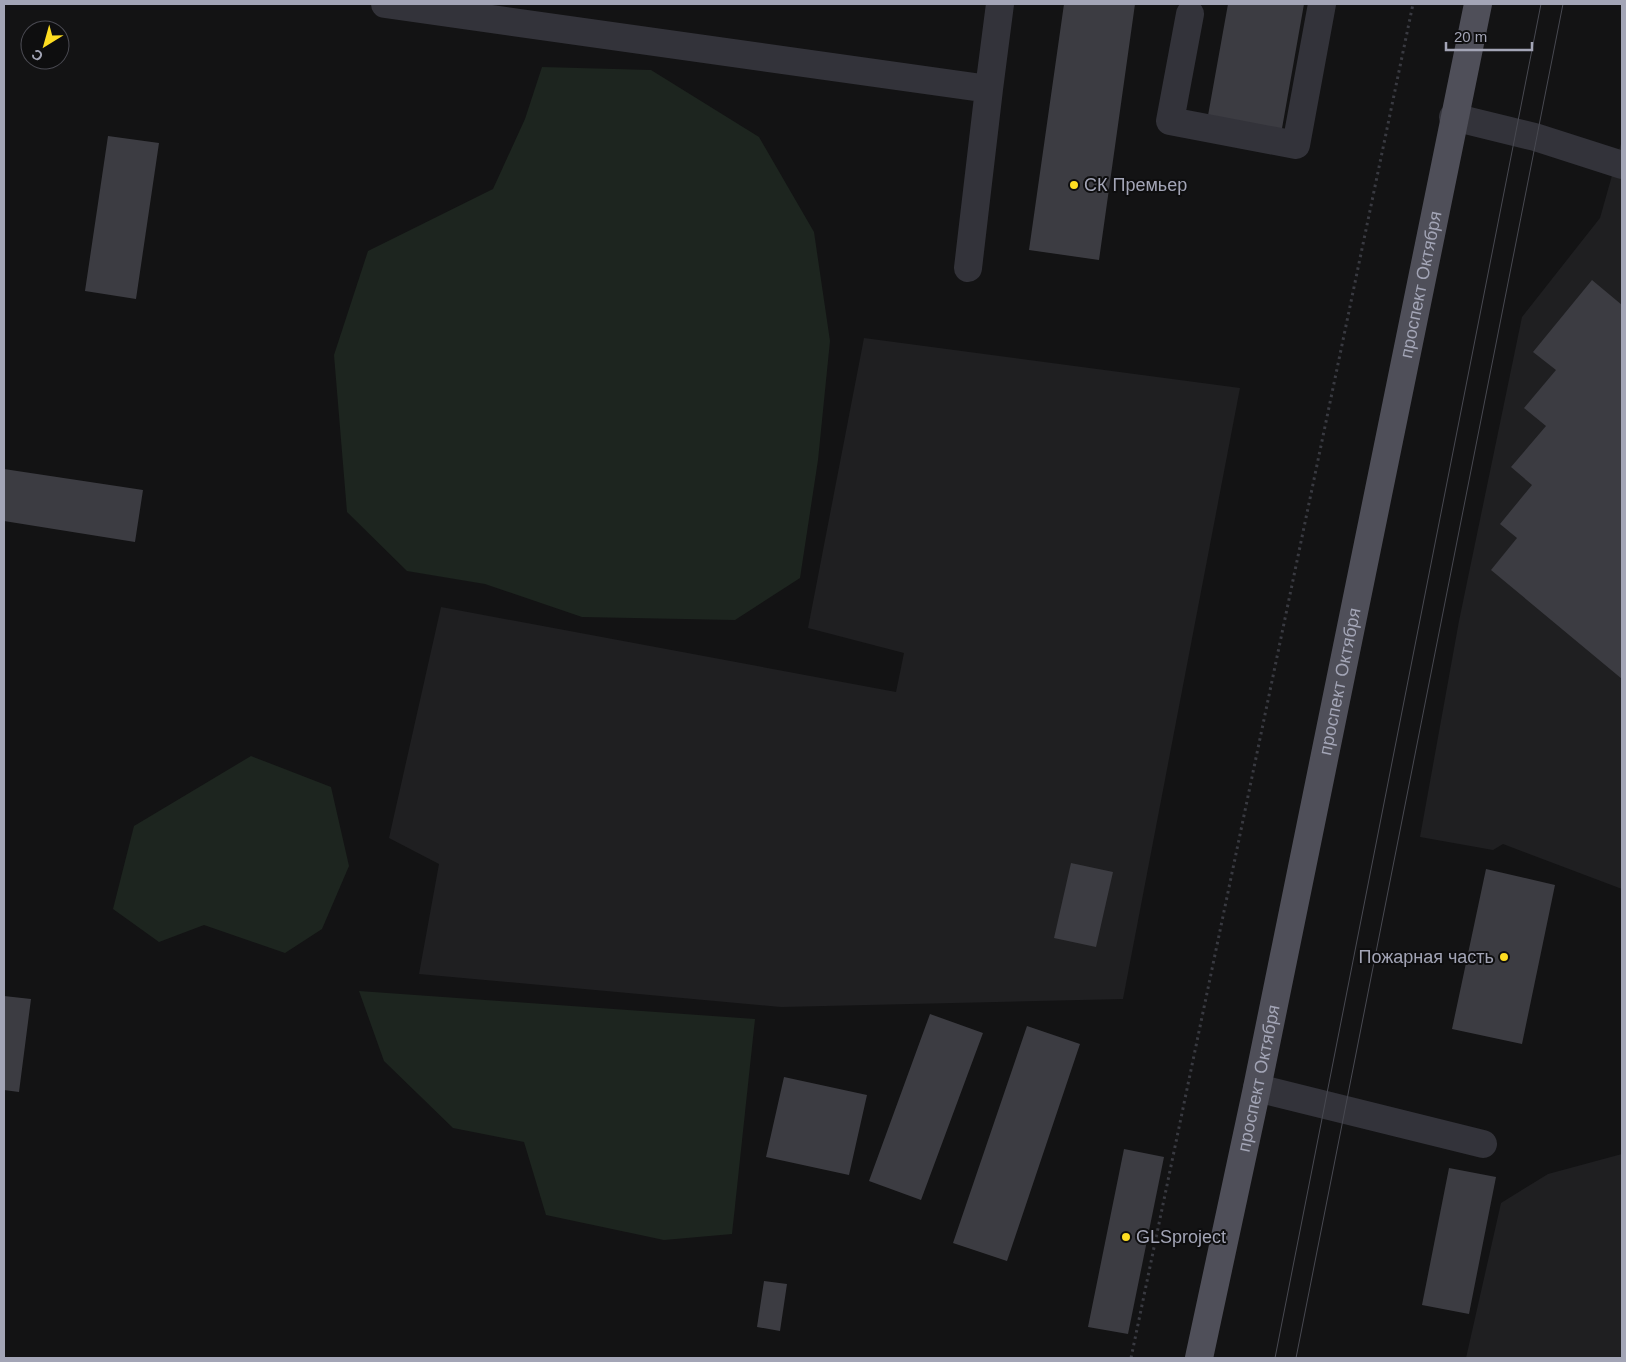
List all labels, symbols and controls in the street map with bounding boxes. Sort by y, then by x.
north arrow [20,20,70,70]
scale bar [1446,20,1532,52]
text: 20 m [1454,28,1487,45]
text: С [28,46,46,65]
place label: СК Премьер [1084,175,1187,195]
marker: СК Премьер [1068,179,1080,191]
street label: проспект Октября [1396,209,1446,360]
street label: проспект Октября [1315,606,1365,757]
place label: Пожарная часть [1358,947,1494,967]
marker: Пожарная часть [1498,951,1510,963]
street label: проспект Октября [1234,1003,1284,1154]
place label: GLSproject [1136,1227,1226,1247]
marker: GLSproject [1120,1231,1132,1243]

